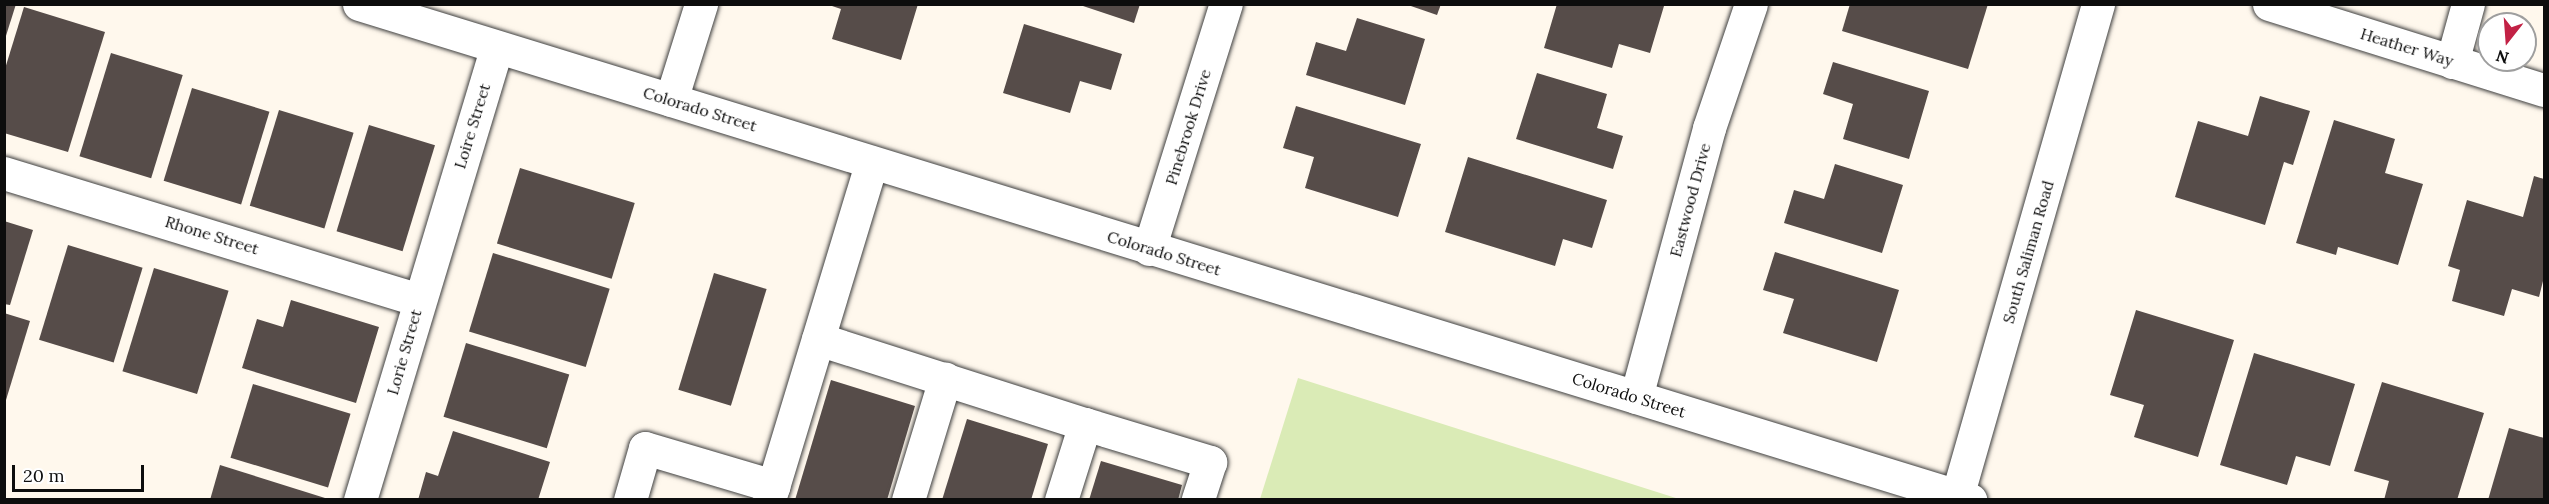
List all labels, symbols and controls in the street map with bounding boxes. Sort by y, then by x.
north arrow [2477,12,2537,72]
street label: Heather Way [2358,24,2456,70]
text: N [2493,46,2511,69]
street label: Pinebrook Drive [1161,67,1215,187]
street label: Loire Street [450,81,494,171]
street label: Colorado Street [641,83,759,135]
street label: Eastwood Drive [1666,141,1714,259]
street label: South Saliman Road [1998,178,2058,326]
street label: Rhone Street [163,212,261,258]
street label: Colorado Street [1105,227,1223,279]
street label: Lorie Street [383,307,425,397]
street label: Colorado Street [1570,369,1688,421]
scale bar [15,453,147,491]
text: 20 m [23,464,65,487]

